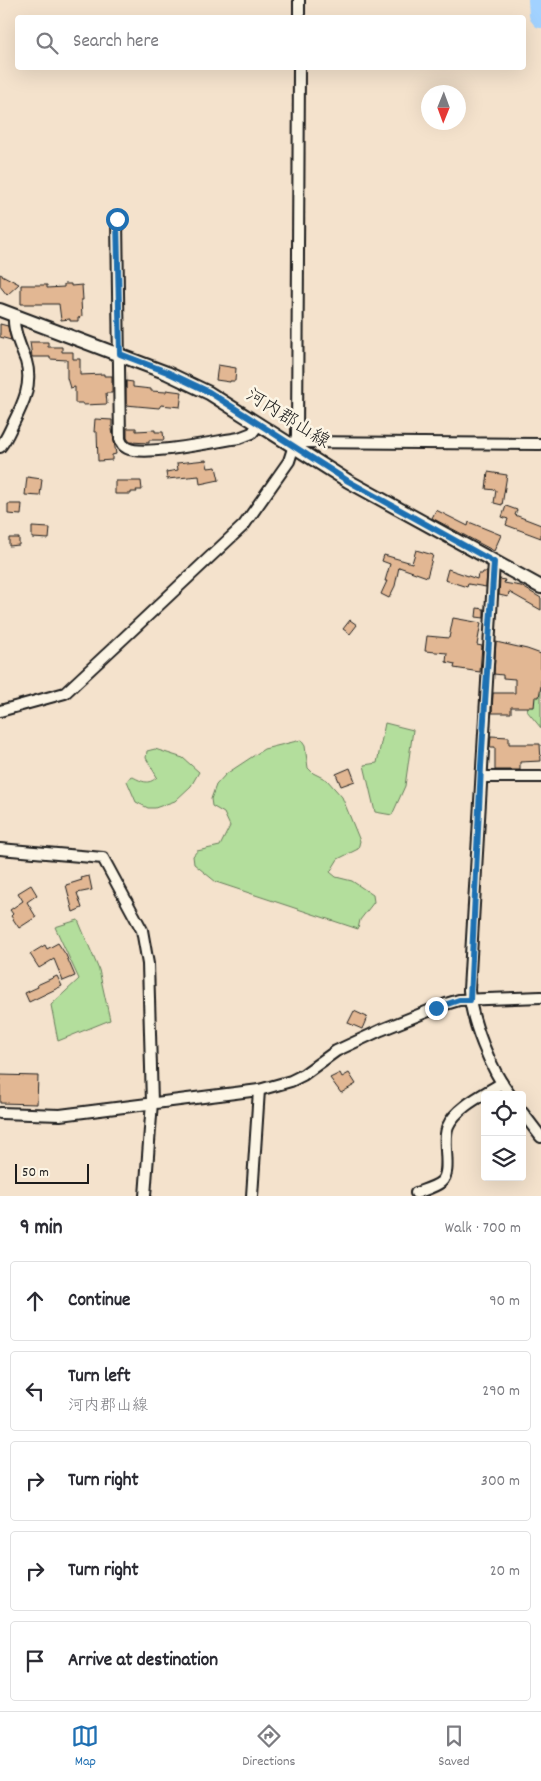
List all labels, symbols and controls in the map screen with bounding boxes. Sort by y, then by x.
search box [15,15,526,70]
icon: search [33,29,61,57]
text: Search here [73,29,159,56]
north arrow [421,85,466,130]
route start [106,208,129,231]
street label: 河内郡山線 [240,383,334,457]
route end [425,997,448,1020]
map controls [481,1091,526,1181]
button: locate [481,1091,526,1136]
button: layers [481,1136,526,1181]
scale bar [15,1161,89,1184]
text: 50 m [22,1163,49,1183]
text: 9 min [20,1214,62,1244]
text: Walk · 700 m [445,1217,521,1240]
icon: ahead [21,1287,49,1315]
text: Continue [68,1288,130,1315]
text: 90 m [489,1290,520,1313]
text: Turn left [68,1364,131,1391]
icon: left [21,1377,49,1405]
text: 290 m [482,1380,520,1403]
text: 河内郡山線 [68,1395,148,1418]
icon: right [21,1467,49,1495]
text: Turn right [68,1468,139,1495]
text: 300 m [481,1470,520,1493]
icon: right [21,1557,49,1585]
text: Turn right [68,1558,139,1585]
text: 20 m [490,1560,520,1583]
icon: arrive [21,1647,49,1675]
text: Arrive at destination [68,1648,218,1675]
tab: Map [71,1722,99,1772]
tab: Directions [242,1722,295,1772]
tab: Saved [438,1722,470,1772]

